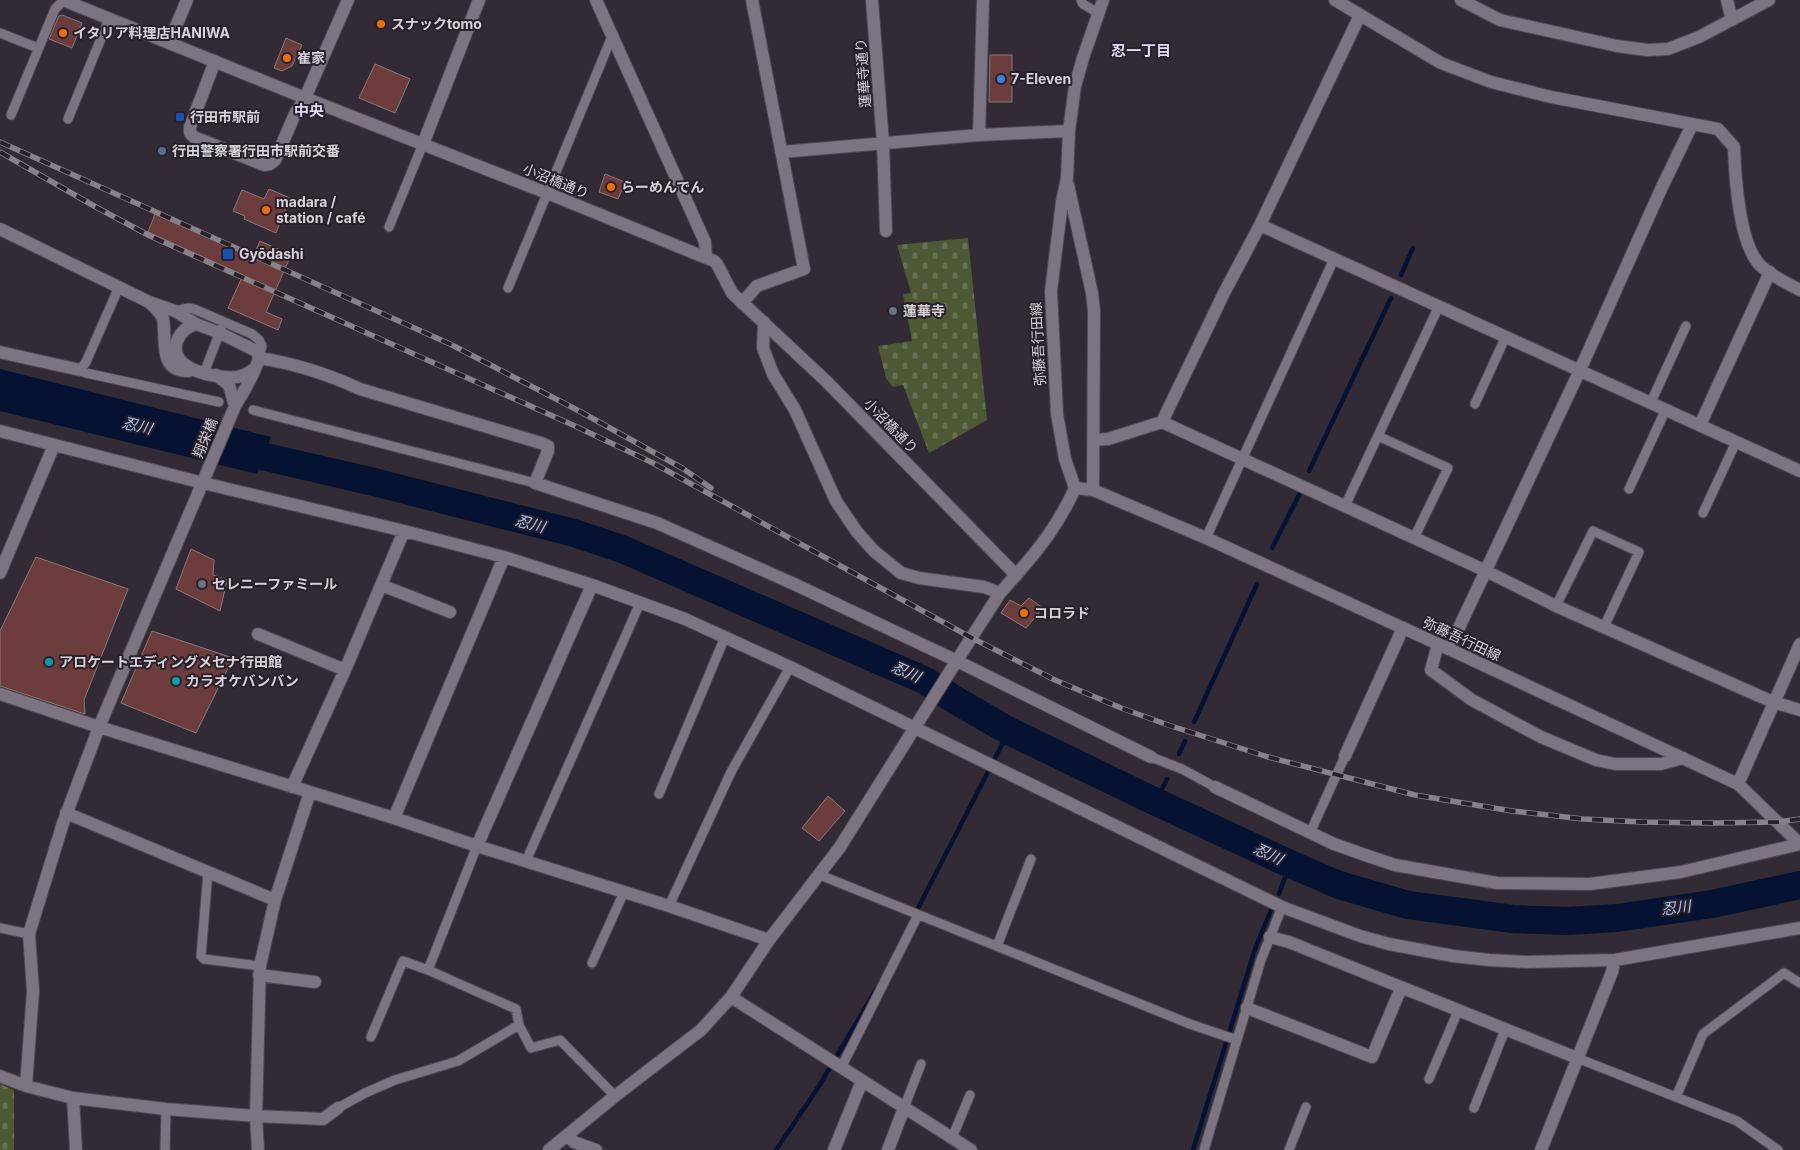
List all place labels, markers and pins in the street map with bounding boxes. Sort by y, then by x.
place label: スナックtomo [391,15,482,32]
marker: スナックtomo [375,18,387,30]
place label: イタリア料理店HANIWA [73,24,230,41]
marker: イタリア料理店HANIWA [57,27,69,39]
place label: 崔家 [297,49,325,66]
marker: 崔家 [281,52,293,64]
place label: 7-Eleven [1011,70,1071,87]
marker: 7-Eleven [995,73,1007,85]
place label: 行田市駅前 [190,108,260,125]
marker: 行田市駅前 [174,111,186,123]
place label: 行田警察署行田市駅前交番 [172,142,340,159]
marker: 行田警察署行田市駅前交番 [156,145,168,157]
place label: らーめんでん [621,178,704,195]
marker: らーめんでん [605,181,617,193]
place label: madara / station / café [276,193,366,226]
marker: madara / station / café [260,204,272,216]
place label: Gyōdashi [239,245,304,262]
marker: Gyōdashi [221,247,235,261]
place label: 蓮華寺 [903,302,945,319]
marker: 蓮華寺 [887,305,899,317]
place label: セレニーファミール [212,575,337,592]
marker: セレニーファミール [196,578,208,590]
place label: コロラド [1034,604,1090,621]
marker: コロラド [1018,607,1030,619]
place label: アロケートエディングメセナ行田館 [59,653,282,670]
marker: アロケートエディングメセナ行田館 [43,656,55,668]
place label: カラオケバンバン [186,672,299,689]
marker: カラオケバンバン [170,675,182,687]

